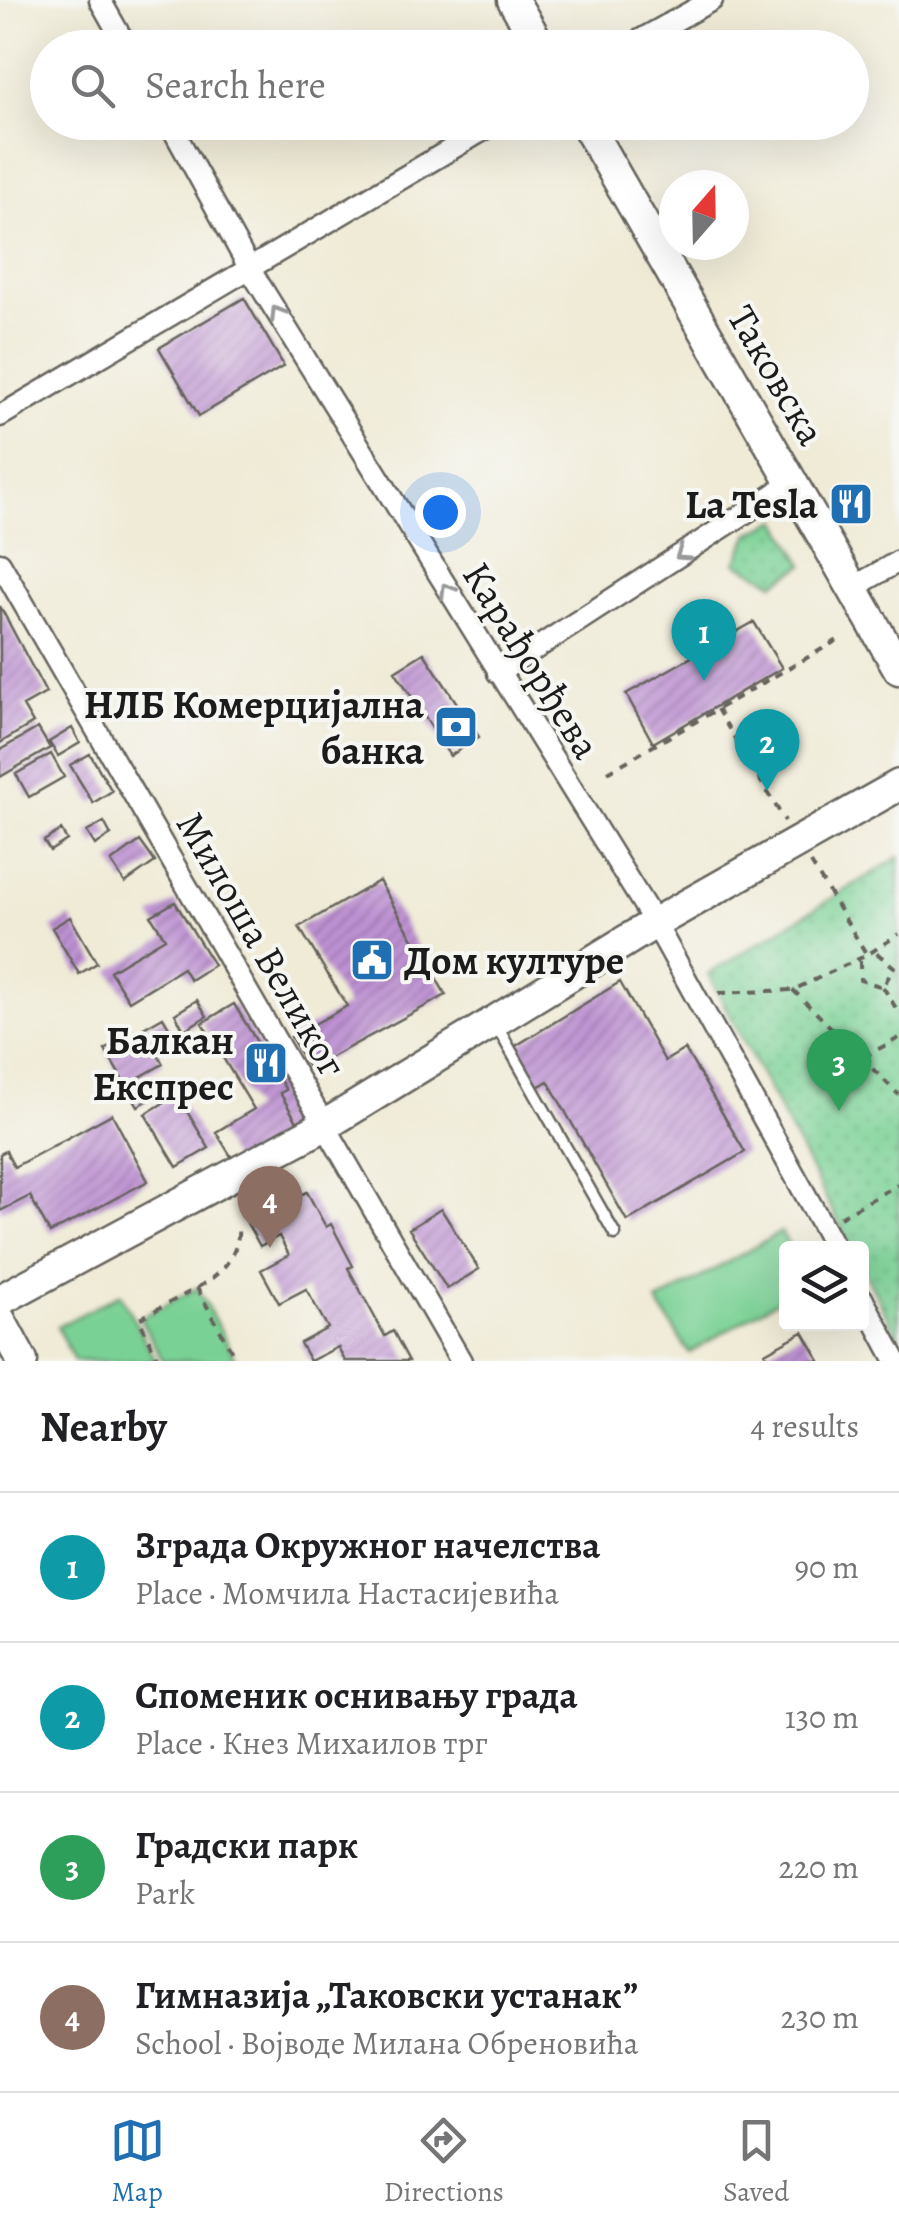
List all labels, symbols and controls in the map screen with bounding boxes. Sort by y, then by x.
search box [30,30,869,140]
icon: search [65,58,120,113]
text: Search here [145,59,326,111]
north arrow [659,170,749,260]
street label: Таковска [714,295,839,456]
one-way arrow [270,306,289,324]
place label: La Tesla [685,477,819,532]
restaurant icon: La Tesla [828,481,874,527]
your location [415,487,466,538]
one-way arrow [674,542,692,561]
street label: Карађорђева [449,551,614,770]
one-way arrow [441,583,460,601]
pin: 1 [672,598,736,681]
place label: НЛБ Комерцијална банка [84,677,424,778]
bank icon: НЛБ Комерцијална банка [433,704,479,750]
pin: 2 [734,708,800,791]
street label: Милоша Великог [163,801,360,1087]
place label: Дом културе [404,933,624,988]
public building icon: Дом културе [349,937,395,983]
place label: Балкан Експрес [93,1013,234,1114]
pin: 3 [806,1028,872,1111]
restaurant icon: Балкан Експрес [243,1040,289,1086]
pin: 4 [238,1166,302,1248]
map controls [779,1241,869,1331]
button: layers [779,1241,869,1331]
text: Nearby [40,1398,167,1455]
text: 4 results [750,1404,859,1448]
text: Зграда Окружног начелства [135,1519,600,1571]
text: 1 [67,1545,78,1589]
text: 90 m [794,1545,859,1589]
text: Place · Момчила Настасијевића [135,1571,559,1615]
text: Споменик оснивању града [135,1669,577,1721]
text: 2 [65,1695,80,1739]
text: 130 m [785,1695,859,1739]
text: Place · Кнез Михаилов трг [135,1721,488,1765]
text: Градски парк [135,1819,358,1871]
text: 3 [66,1845,79,1889]
text: 220 m [779,1845,859,1889]
text: Park [135,1871,195,1915]
text: Гимназија „Таковски устанак” [135,1969,638,2021]
text: 4 [65,1995,80,2039]
text: 230 m [780,1995,859,2039]
text: School · Војводе Милана Обреновића [135,2021,639,2065]
tab: Map [110,2113,165,2211]
tab: Directions [384,2113,504,2211]
tab: Saved [723,2113,789,2211]

